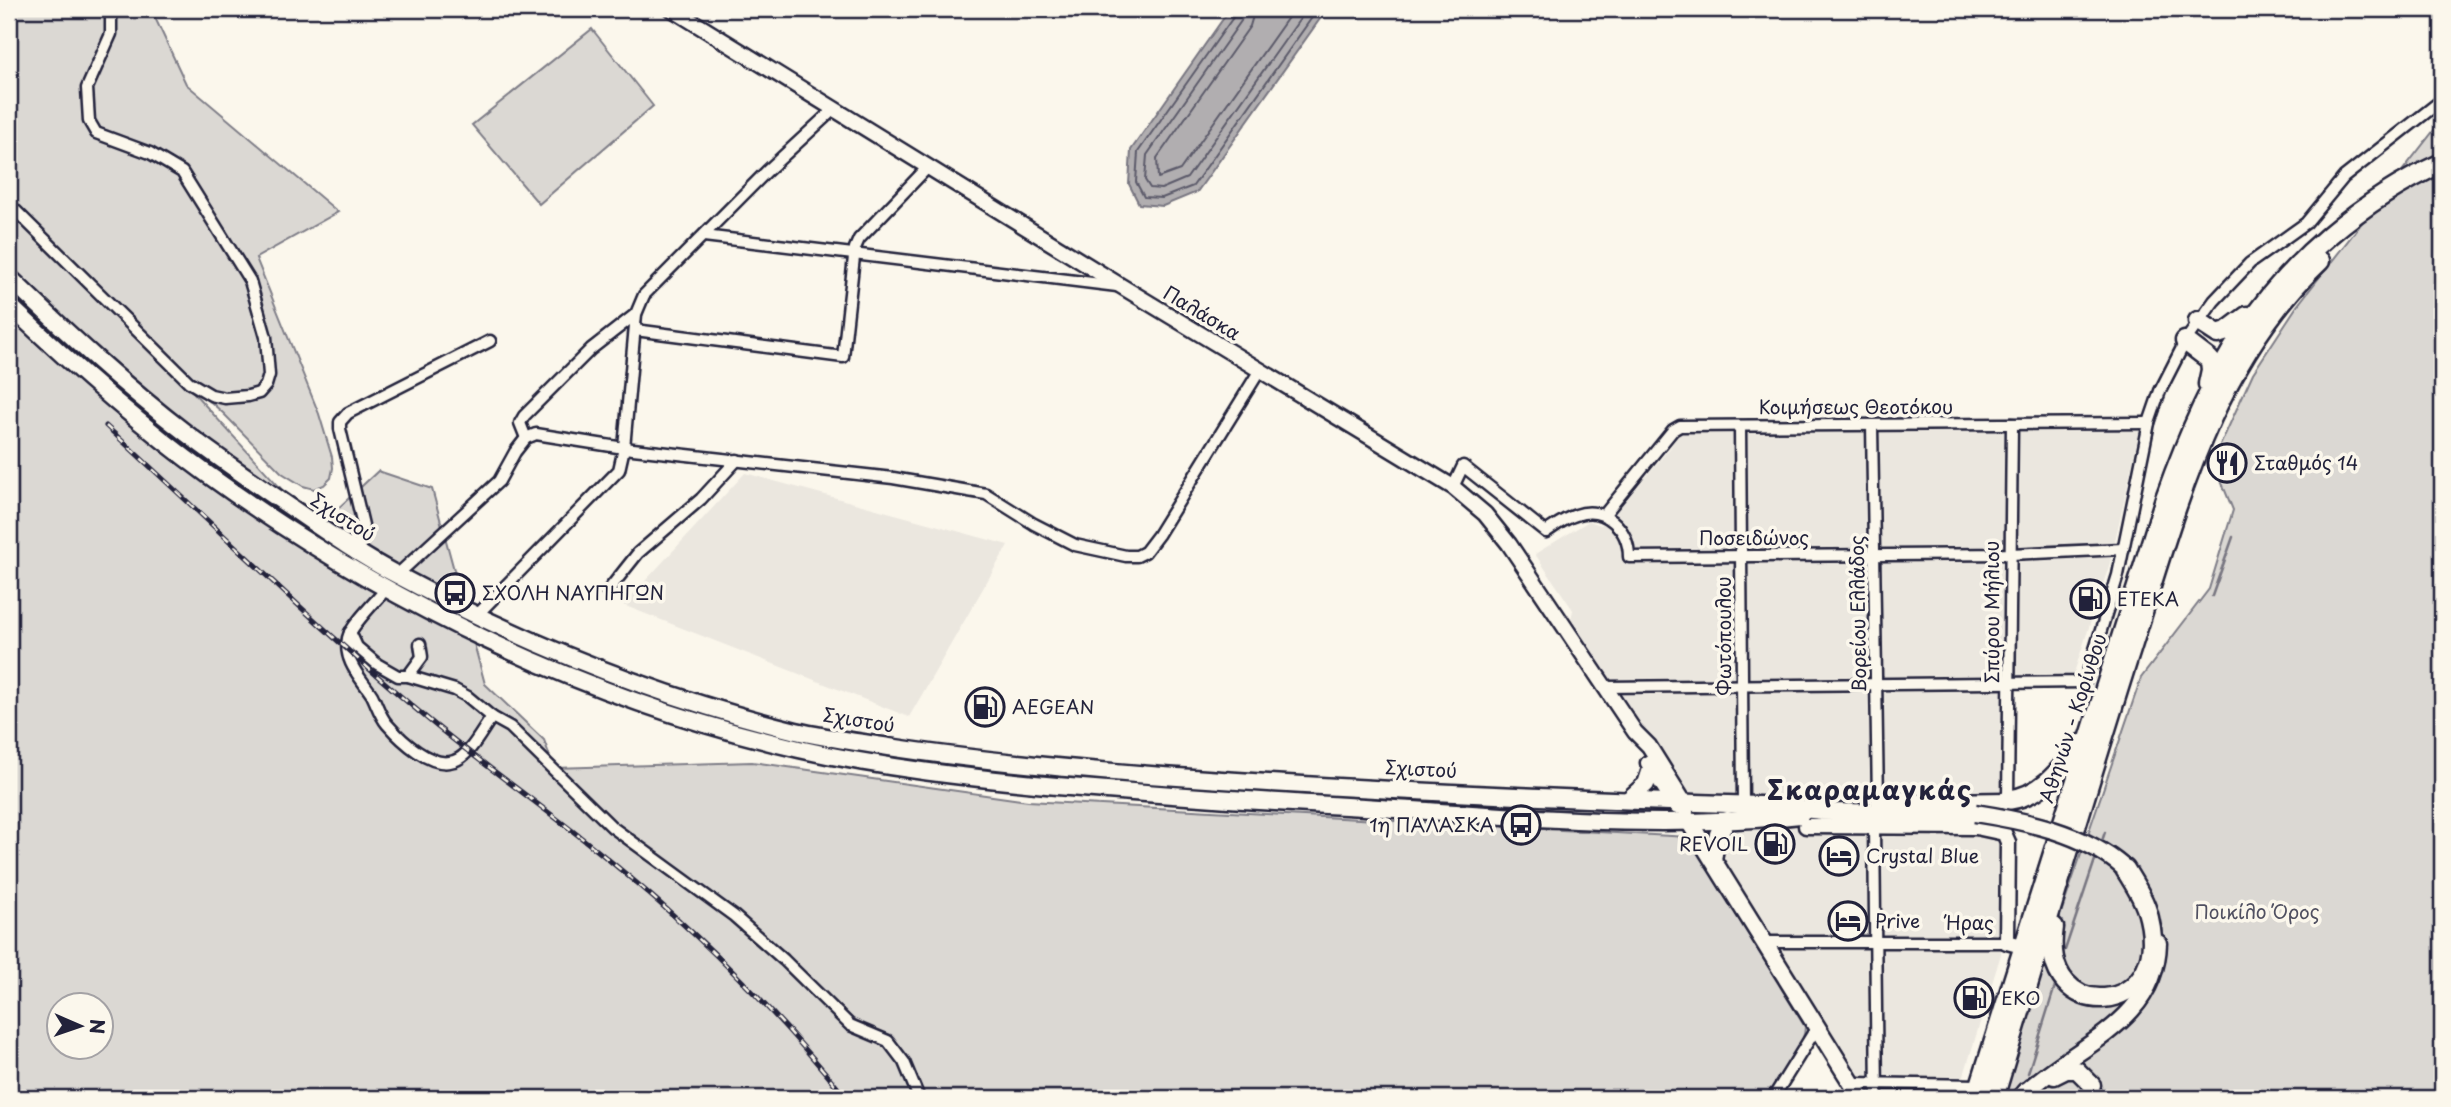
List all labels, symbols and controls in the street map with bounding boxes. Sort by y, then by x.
street label: Παλάσκα [1159,278,1246,346]
street label: Κοιμήσεως Θεοτόκου [1759,392,1953,420]
restaurant icon: Σταθμός 14 [2206,442,2248,484]
place label: Σταθμός 14 [2254,448,2358,476]
street label: Σχιστού [306,485,381,548]
street label: Ποσειδώνος [1699,523,1809,551]
street label: Βορείου Ελλάδος [1842,535,1872,693]
street label: Σπύρου Μήλιου [1977,541,2005,683]
bus stop icon: ΣΧΟΛΗ ΝΑΥΠΗΓΩΝ [434,572,476,614]
street label: Φωτόπουλου [1709,576,1737,696]
place label: ΣΧΟΛΗ ΝΑΥΠΗΓΩΝ [482,578,664,606]
fuel station icon: ETEKA [2069,578,2111,620]
place label: ETEKA [2117,584,2179,612]
street label: Αθηνών - Κορίνθου [2031,629,2113,806]
fuel station icon: AEGEAN [964,686,1006,728]
place label: AEGEAN [1012,692,1094,720]
street label: Σχιστού [821,700,897,738]
street label: Σχιστού [1384,752,1458,784]
district label: Σκαραμαγκάς [1767,770,1973,809]
bus stop icon: 1η ΠΑΛΑΣΚΑ [1500,804,1542,846]
place label: 1η ΠΑΛΑΣΚΑ [1369,810,1494,838]
fuel station icon: REVOIL [1754,823,1796,865]
place label: REVOIL [1679,829,1748,857]
hotel icon: Crystal Blue [1818,835,1860,877]
place label: Crystal Blue [1866,841,1979,869]
park label: Ποικίλο Όρος [2194,897,2320,925]
hotel icon: Prive [1827,900,1869,942]
place label: Prive [1875,906,1920,934]
street label: Ήρας [1943,908,1994,936]
fuel station icon: EKO [1953,977,1995,1019]
place label: EKO [2001,983,2041,1011]
north arrow [46,992,116,1062]
text: N [84,1019,112,1035]

